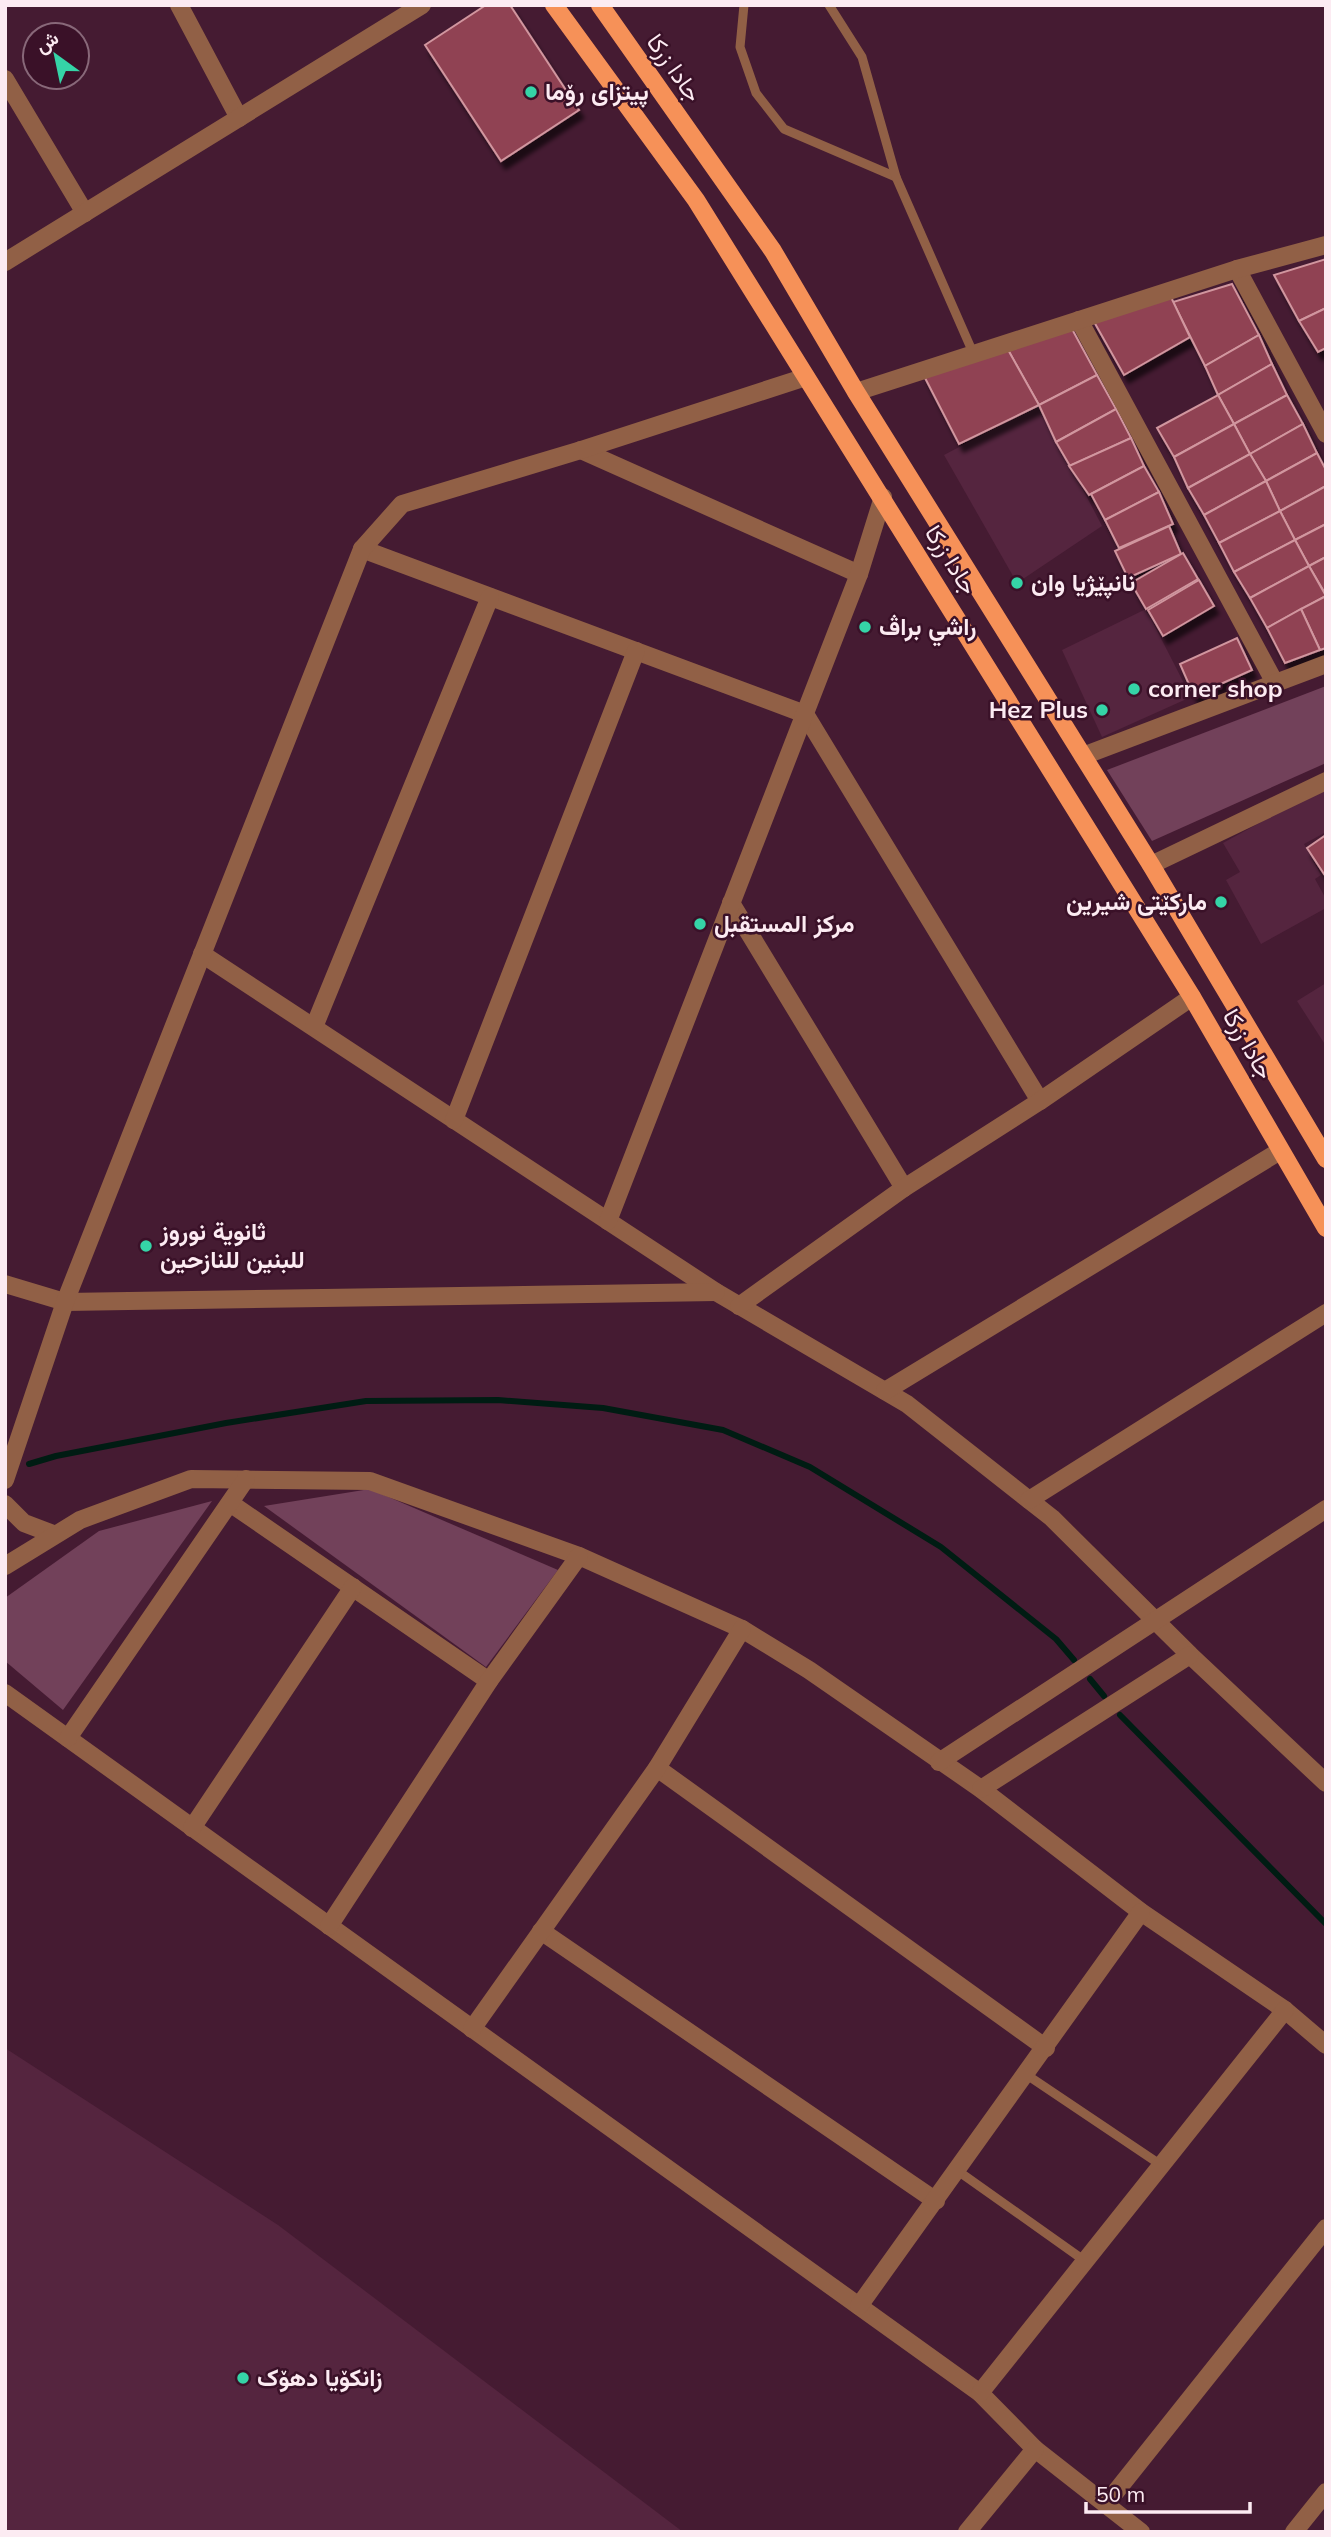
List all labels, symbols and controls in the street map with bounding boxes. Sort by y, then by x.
north arrow [21,21,91,91]
text: ش [31,25,63,58]
street label: جادا زرکا [640,28,709,108]
place label: پیتزای رۆما [545,76,649,108]
marker: پیتزای رۆما [523,84,539,100]
street label: جادا زرکا [918,519,985,600]
place label: نانپێژیا وان [1031,567,1135,599]
marker: نانپێژیا وان [1009,575,1025,591]
place label: راشي براڤ [879,611,977,647]
marker: راشي براڤ [857,619,873,635]
place label: corner shop [1148,673,1283,703]
marker: corner shop [1126,681,1142,697]
place label: Hez Plus [989,694,1088,724]
marker: Hez Plus [1094,702,1110,718]
place label: مارکێتی شیرین [1066,886,1207,917]
marker: مارکێتی شیرین [1213,894,1229,910]
place label: مركز المستقبل [714,908,855,939]
marker: مركز المستقبل [692,916,708,932]
street label: جادا زرکا [1216,1003,1281,1085]
place label: ثانوية نوروز للبنين للنازحين [159,1216,305,1275]
marker: ثانوية نوروز للبنين للنازحين [138,1238,154,1254]
place label: زانکۆیا دهۆک [257,2362,383,2393]
marker: زانکۆیا دهۆک [235,2370,251,2386]
scale bar [1086,2470,1250,2514]
text: 50 m [1096,2481,1145,2507]

